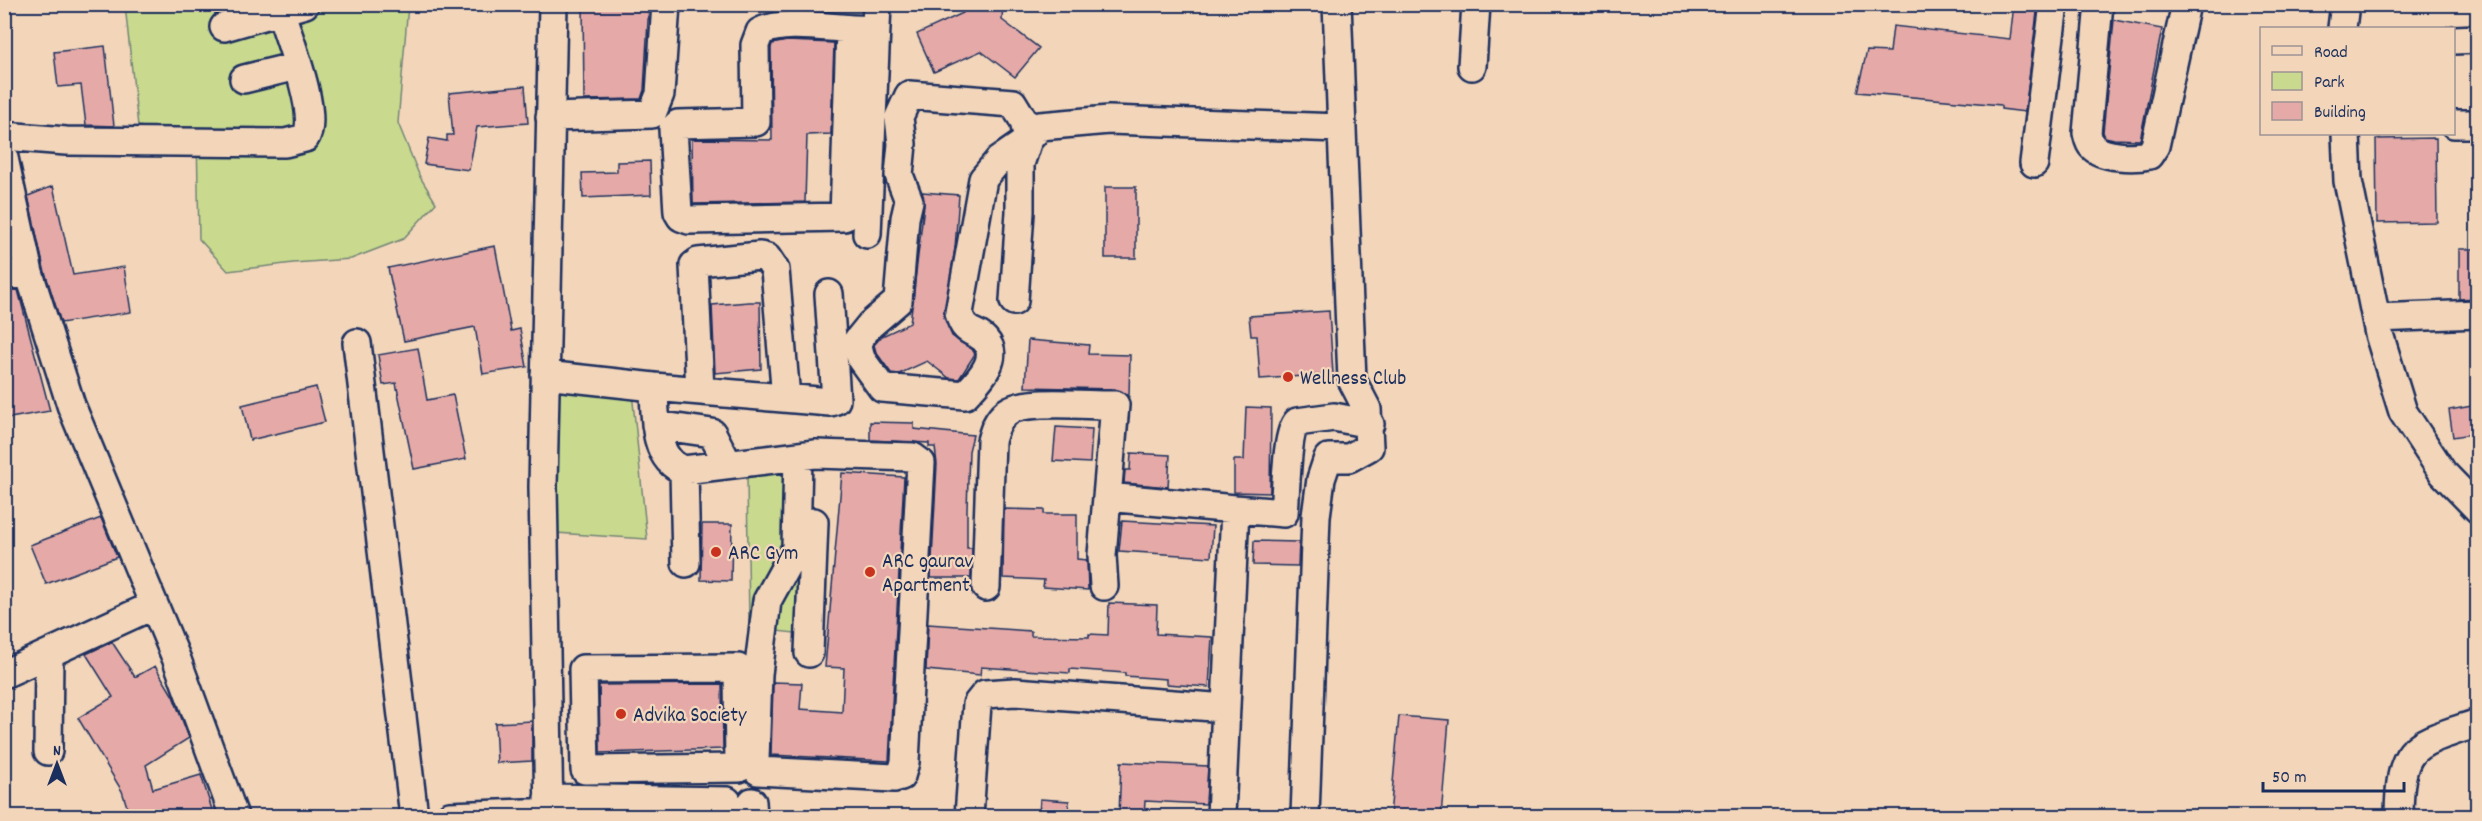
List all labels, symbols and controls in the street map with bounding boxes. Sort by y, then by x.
legend [2260,27,2455,135]
text: Road [2314,41,2348,66]
text: Park [2314,71,2345,96]
text: Building [2314,101,2366,126]
place label: Wellness Club [1300,365,1406,395]
marker: Wellness Club [1281,370,1295,384]
place label: ARC Gym [728,540,798,570]
marker: ARC Gym [709,545,723,559]
place label: ARC gaurav Apartment [882,548,974,602]
marker: ARC gaurav Apartment [863,565,877,579]
place label: Advika Society [633,702,747,732]
marker: Advika Society [614,707,628,721]
north arrow [27,734,87,794]
text: N [53,740,61,763]
scale bar [2263,755,2404,793]
text: 50 m [2272,766,2307,791]

